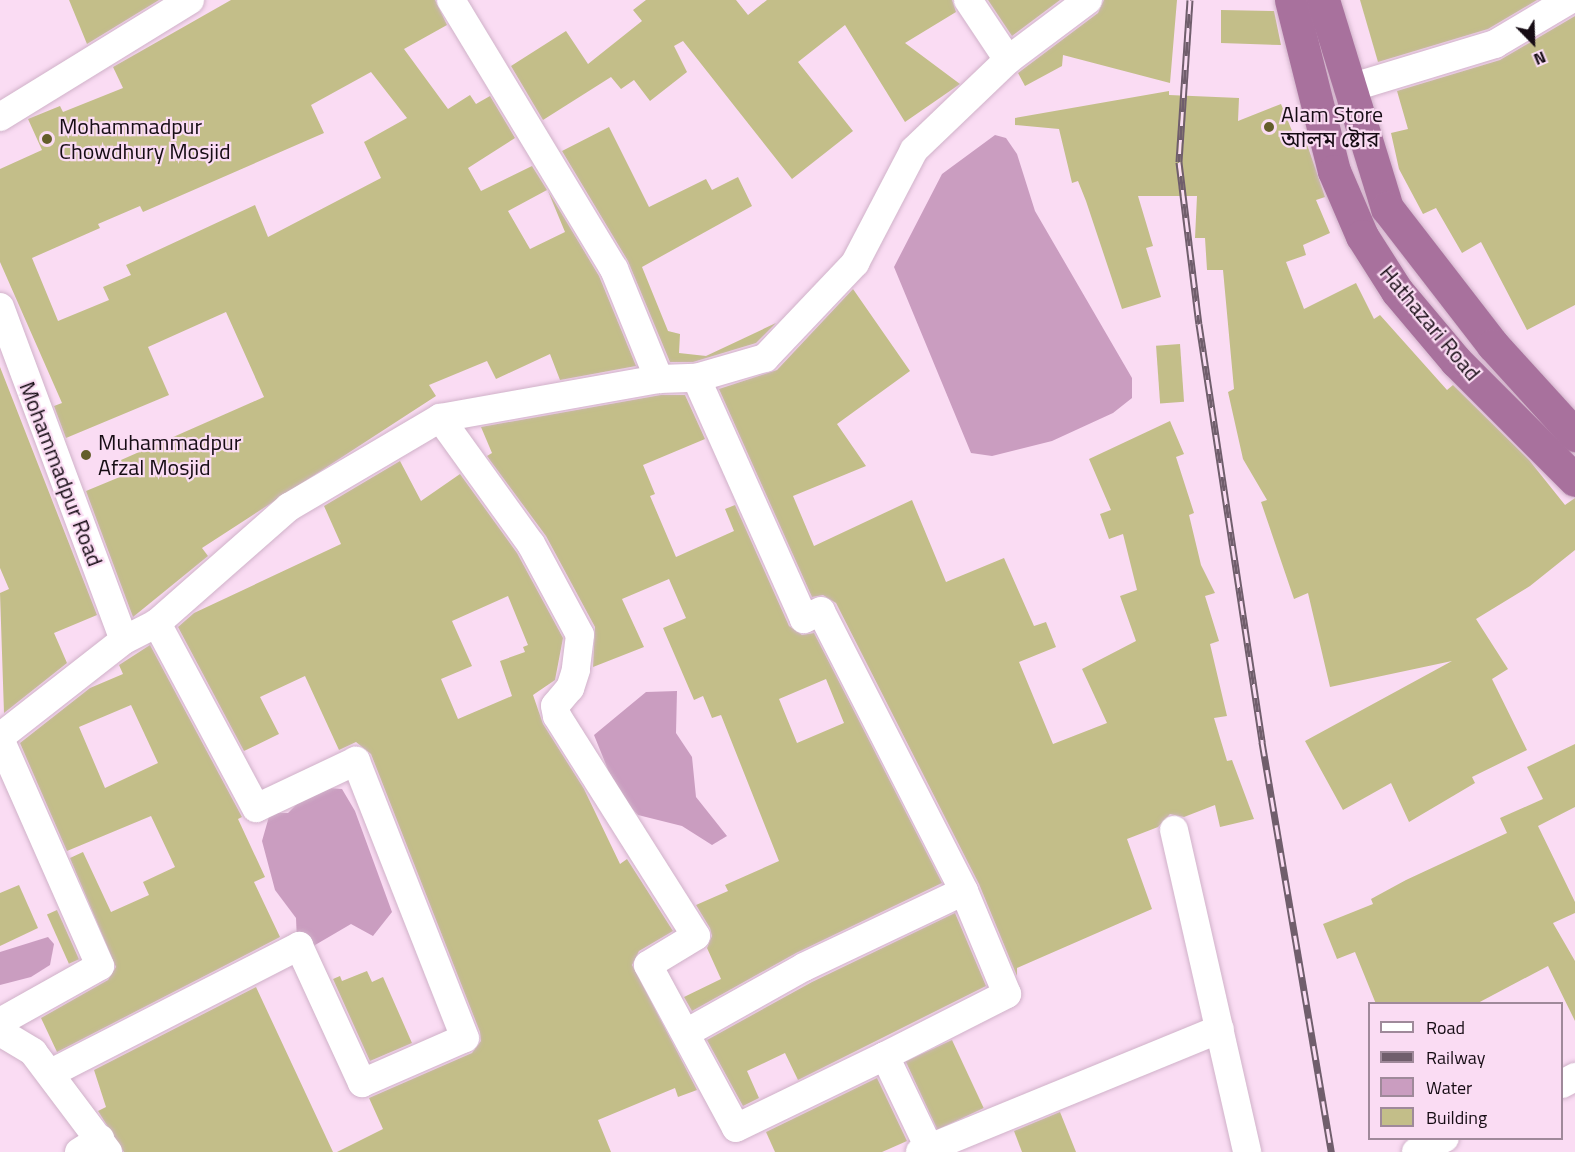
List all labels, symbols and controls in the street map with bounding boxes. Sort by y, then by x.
north arrow [1503,12,1563,72]
text: N [1530,45,1550,72]
place label: Alam Store আলম ষ্টোর [1281,101,1383,152]
place label: Mohammadpur Chowdhury Mosjid [59,113,231,164]
marker: Alam Store আলম ষ্টোর [1262,120,1276,134]
marker: Mohammadpur Chowdhury Mosjid [40,132,54,146]
street label: Hathazari Road [1374,260,1486,386]
street label: Mohammadpur Road [14,378,108,570]
place label: Muhammadpur Afzal Mosjid [98,429,241,481]
marker: Muhammadpur Afzal Mosjid [79,448,93,462]
legend [1368,1002,1563,1140]
text: Road [1426,1014,1465,1041]
text: Railway [1426,1044,1485,1071]
text: Water [1426,1074,1472,1101]
text: Building [1426,1104,1487,1131]

